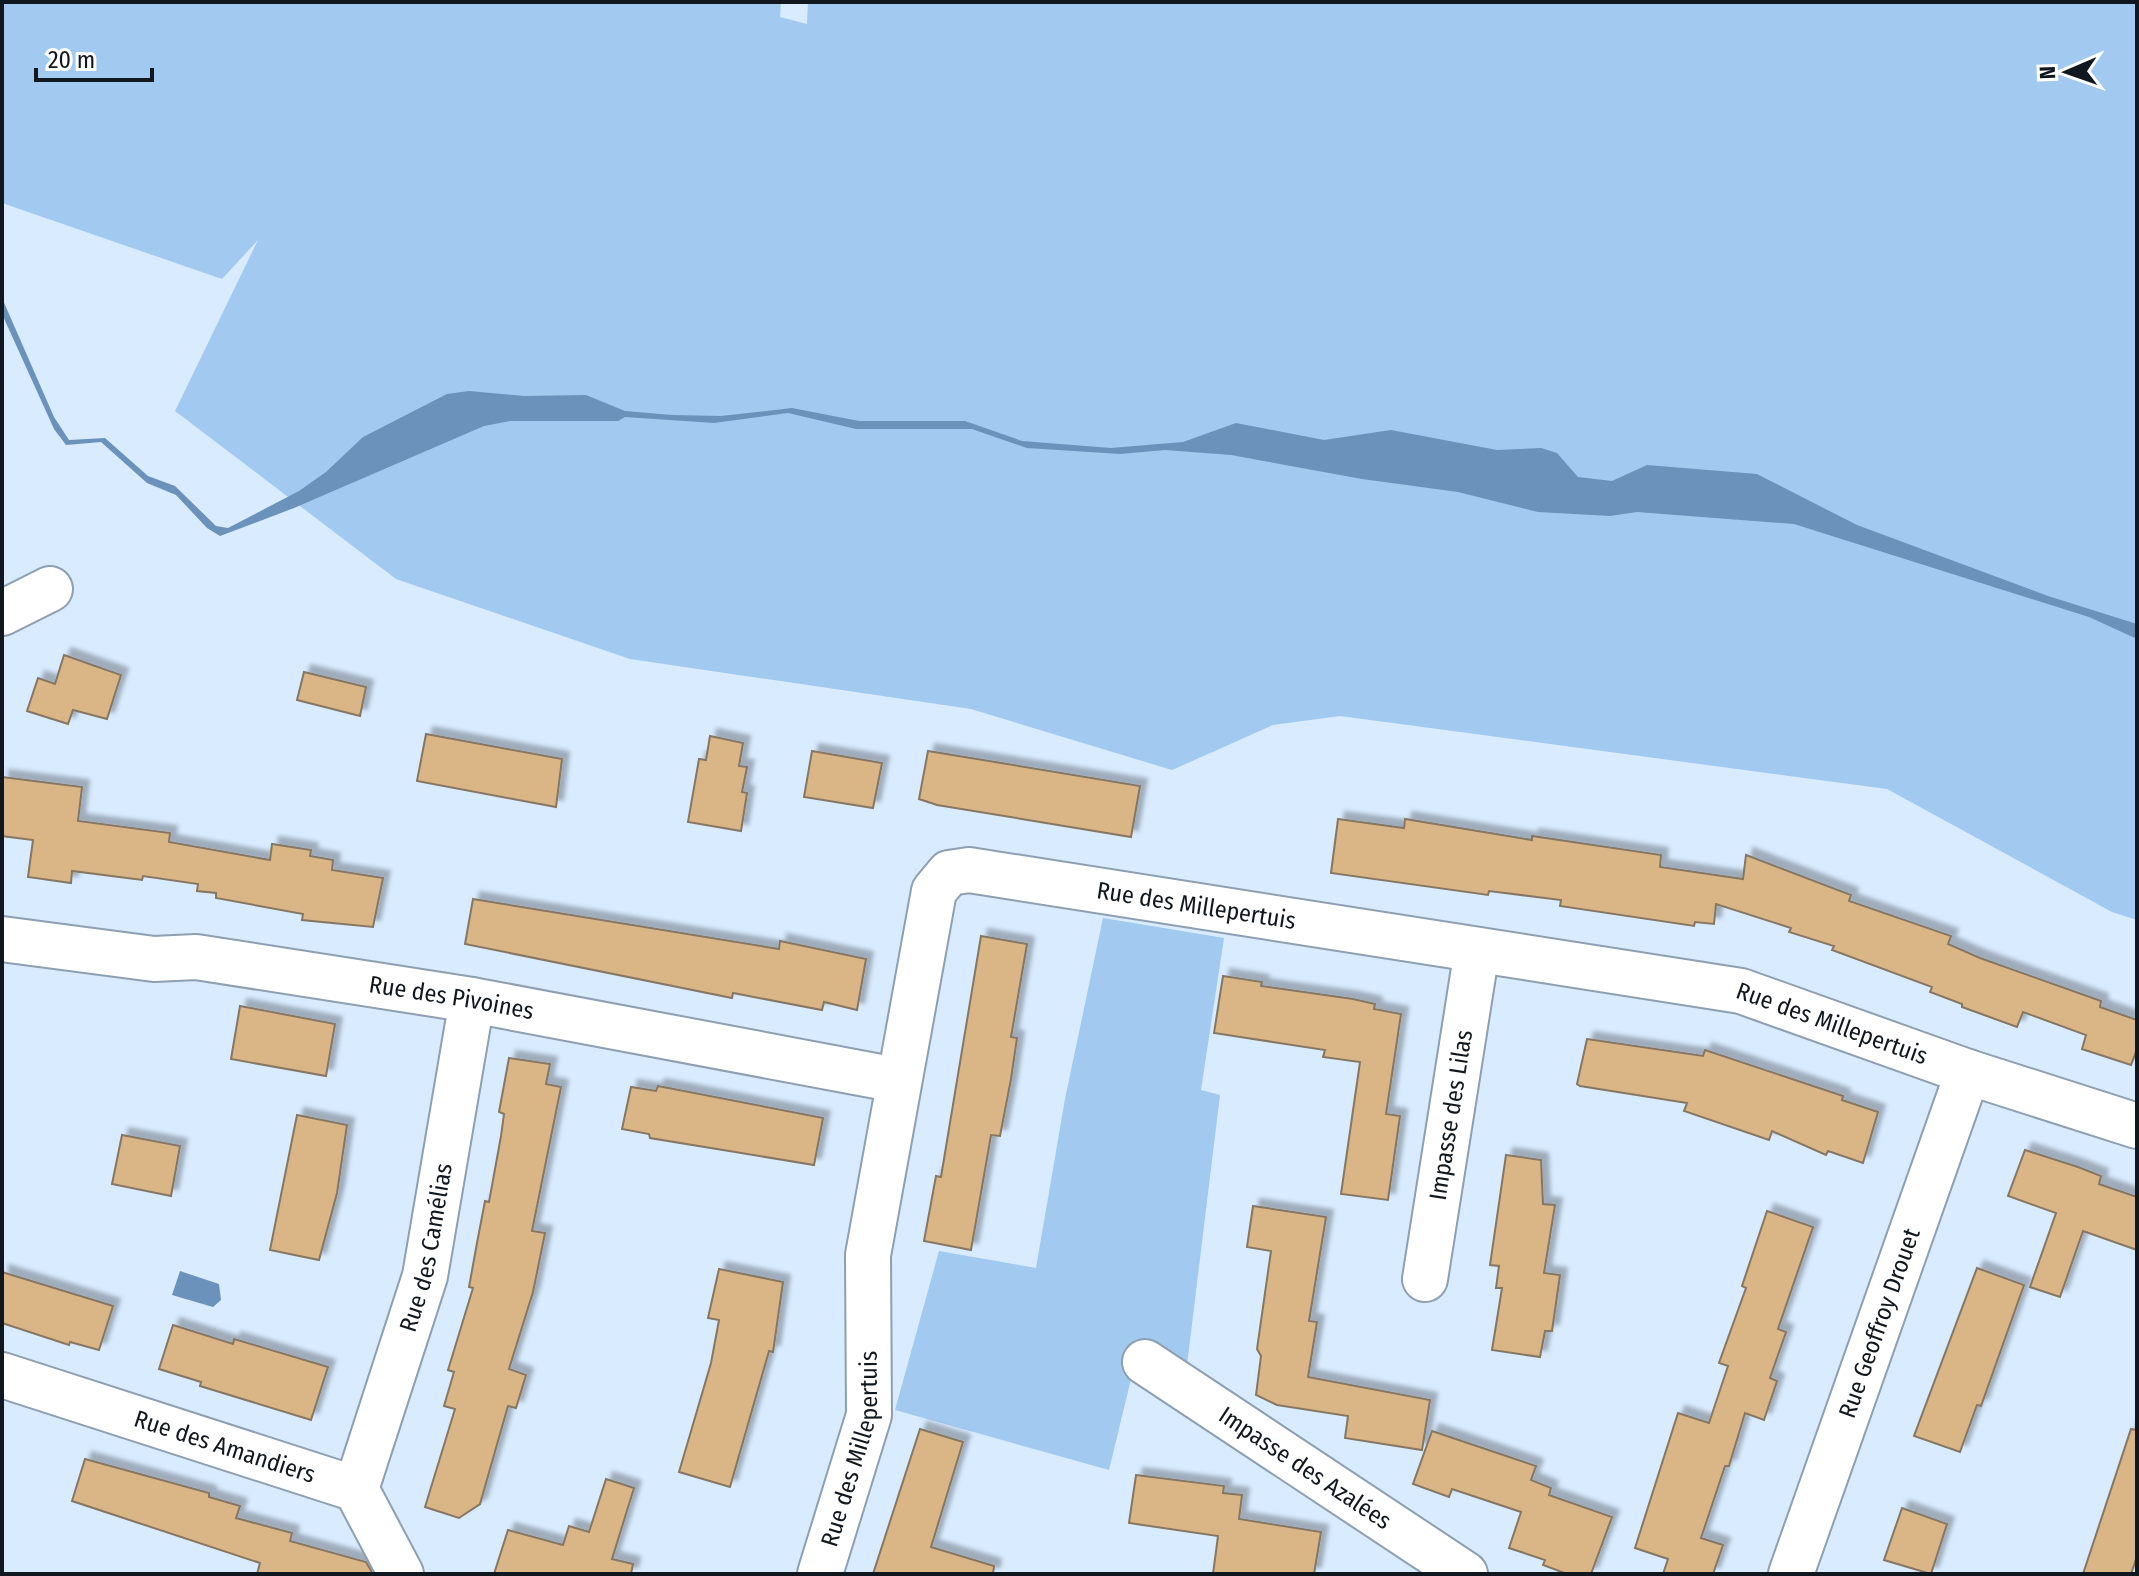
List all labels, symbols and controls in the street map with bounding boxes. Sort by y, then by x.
scale bar [36,32,152,82]
north arrow [2027,32,2107,112]
text: 20 m [48,46,95,74]
text: N [2034,66,2061,80]
street label: Rue des Millepertuis [1095,876,1298,935]
street label: Rue des Pivoines [367,970,536,1025]
street label: Rue des Millepertuis [1733,976,1931,1070]
street label: Impasse des Lilas [1424,1028,1478,1202]
street label: Rue des Camélias [394,1161,458,1335]
street label: Rue Geoffroy Drouet [1833,1224,1926,1422]
street label: Rue des Millepertuis [815,1351,883,1550]
street label: Impasse des Azalées [1214,1401,1397,1535]
street label: Rue des Amandiers [131,1405,319,1489]

